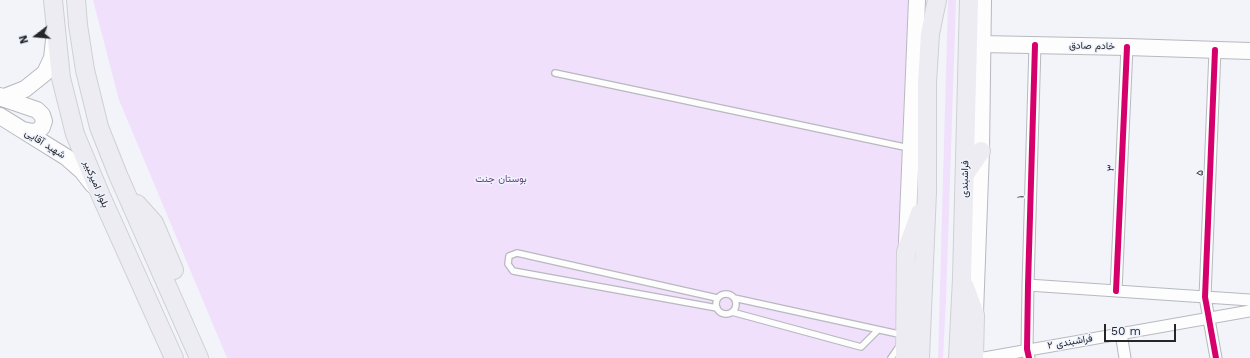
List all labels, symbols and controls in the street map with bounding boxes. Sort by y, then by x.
north arrow [16,16,56,56]
text: N [17,34,31,45]
street label: خادم صادق [1069,40,1115,52]
street label: شهید آقایی [22,127,68,161]
street label: بلوار امیرکبیر [81,159,111,209]
street label: فراشبندی [959,160,971,198]
street label: ۳ [1105,164,1117,172]
street label: ۵ [1194,170,1206,176]
park label: بوستان جنت [475,173,527,185]
street label: ۱ [1015,195,1027,199]
scale bar [1106,316,1178,342]
text: 50 m [1111,324,1141,338]
street label: ۲ فراشبندی [1046,332,1094,352]

